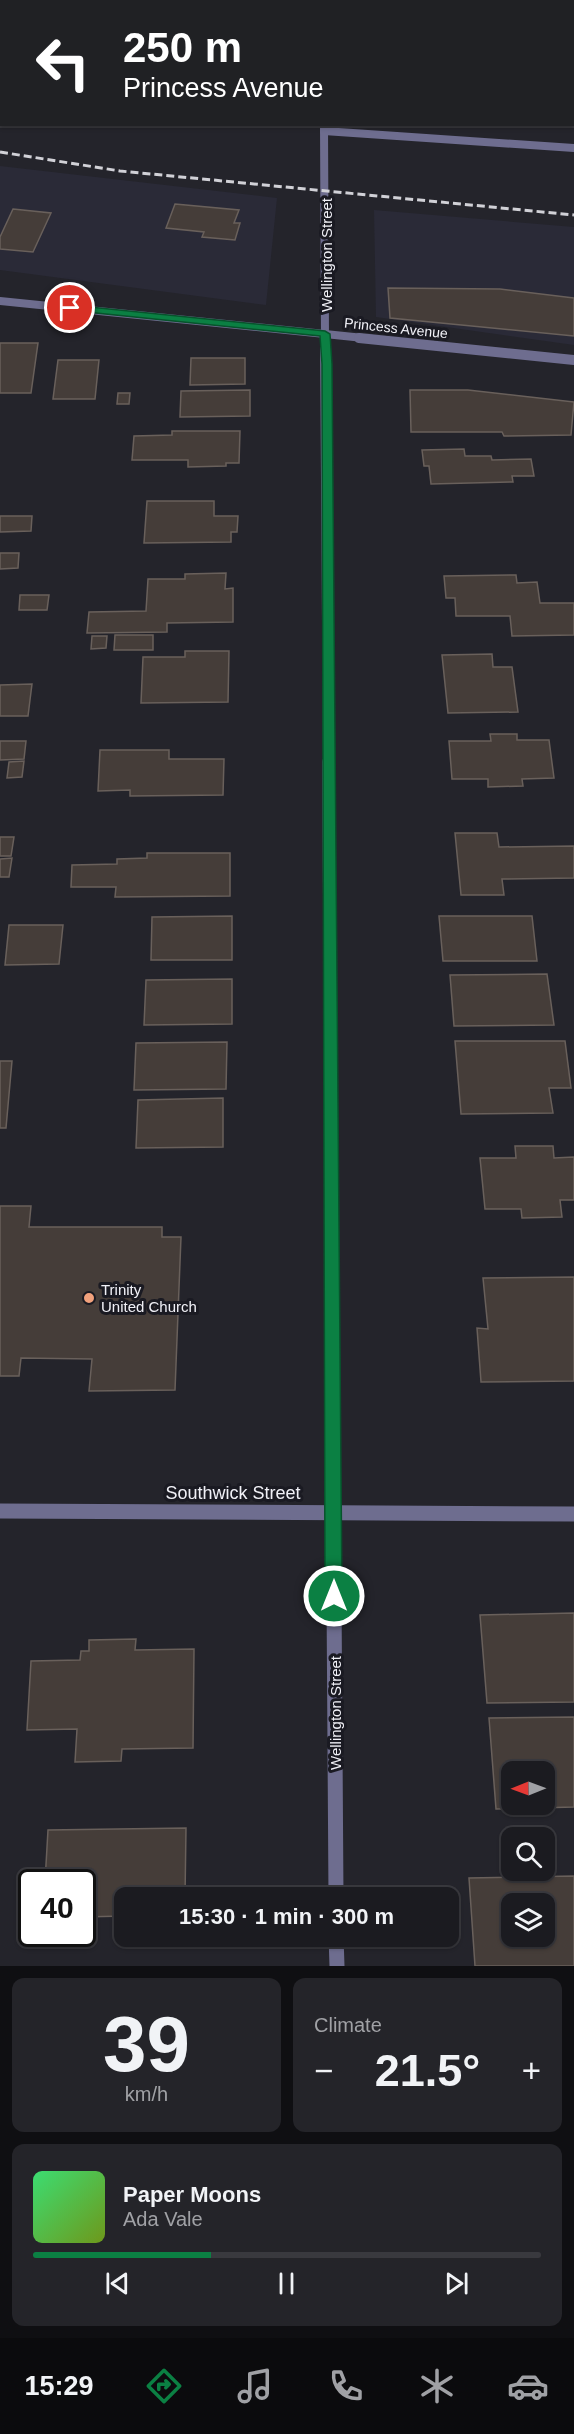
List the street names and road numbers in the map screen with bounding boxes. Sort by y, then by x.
street label: Wellington Street [318,197,335,312]
street label: Princess Avenue [343,315,449,341]
street label: Southwick Street [165,1483,301,1503]
street label: Wellington Street [327,1655,344,1770]

